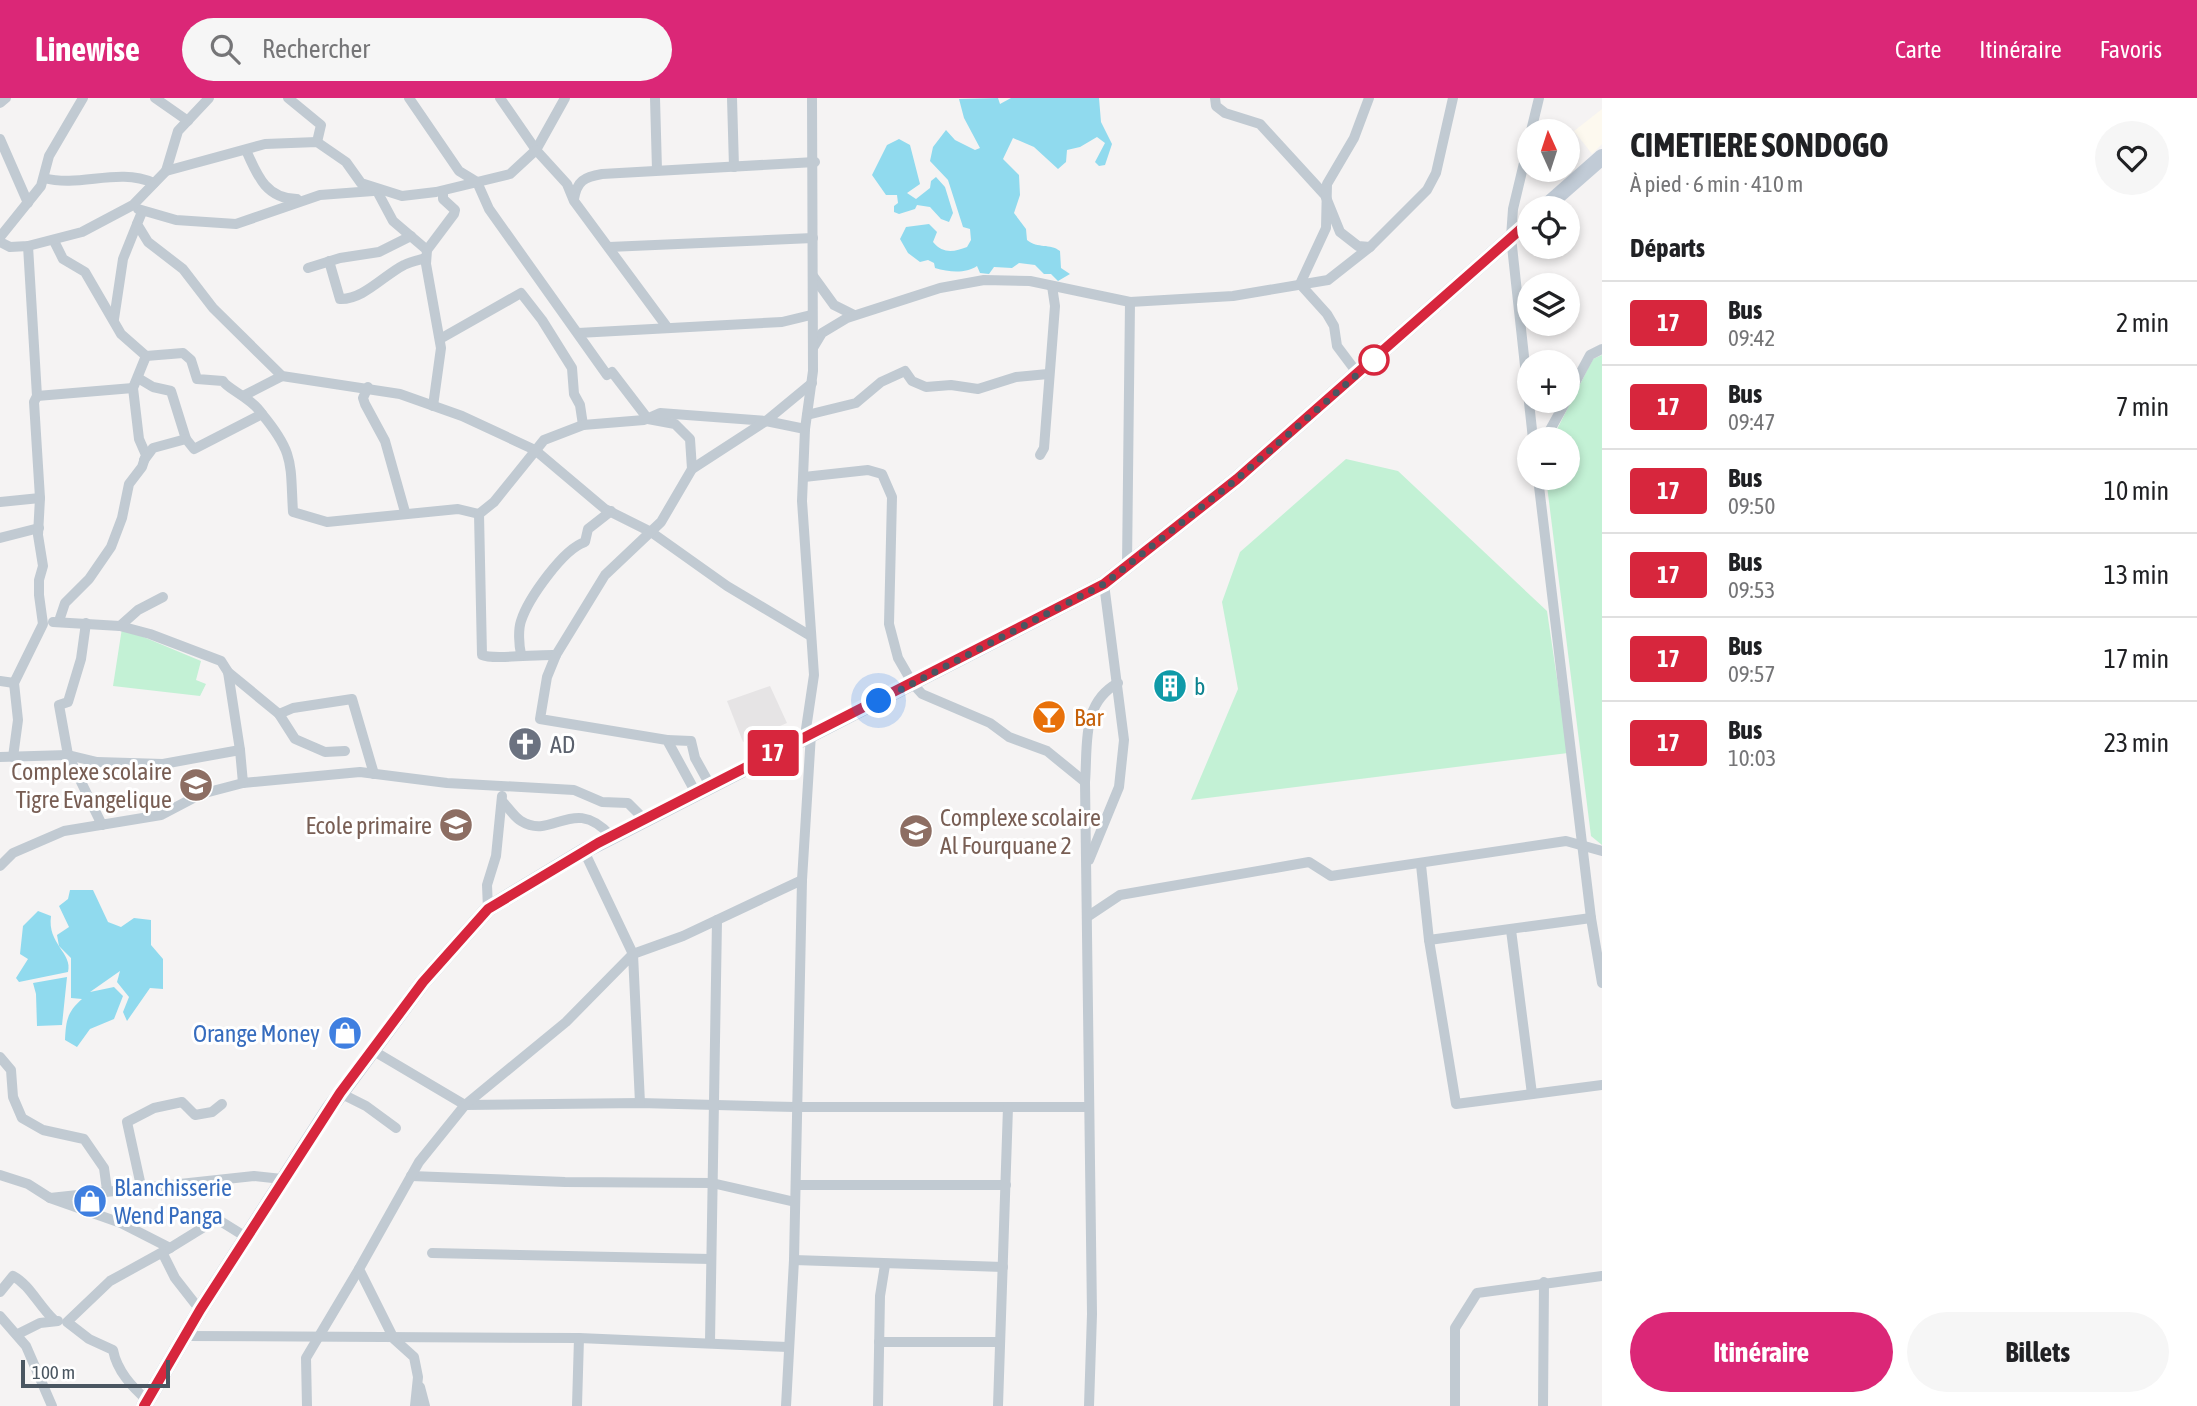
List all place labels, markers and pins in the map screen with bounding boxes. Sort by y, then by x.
unlabelled marker [1359,345,1389,375]
building icon: b [1151,667,1189,705]
place label: b [1194,673,1205,700]
bar icon: Bar [1030,698,1068,736]
place label: Bar [1074,704,1105,731]
church icon: AD [506,725,544,763]
place label: AD [550,731,575,758]
place label: Complexe scolaire Tigre Evangelique [11,758,172,813]
school or university icon: Complexe scolaire Tigre Evangelique [177,766,215,804]
place label: Complexe scolaire Al Fourquane 2 [940,804,1101,859]
school or university icon: Ecole primaire [437,806,475,844]
place label: Ecole primaire [305,812,432,839]
school or university icon: Complexe scolaire Al Fourquane 2 [897,812,935,850]
shop icon: Orange Money [326,1014,364,1052]
place label: Orange Money [193,1020,320,1047]
place label: Blanchisserie Wend Panga [114,1174,232,1229]
shop icon: Blanchisserie Wend Panga [71,1182,109,1220]

